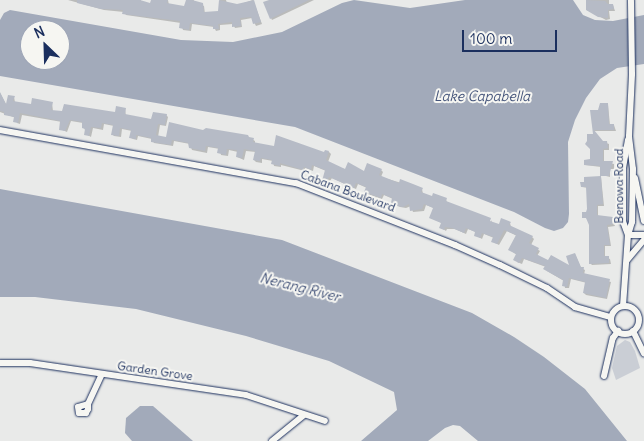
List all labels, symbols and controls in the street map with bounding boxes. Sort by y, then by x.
north arrow [20,20,70,70]
scale bar [464,20,559,52]
text: N [31,22,47,42]
text: 100 m [470,29,512,48]
water label: Lake Capabella [434,88,530,104]
street label: Benowa Road [612,148,626,224]
street label: Cabana Boulevard [299,167,397,215]
water label: Nerang River [258,269,342,305]
street label: Garden Grove [116,359,194,383]

